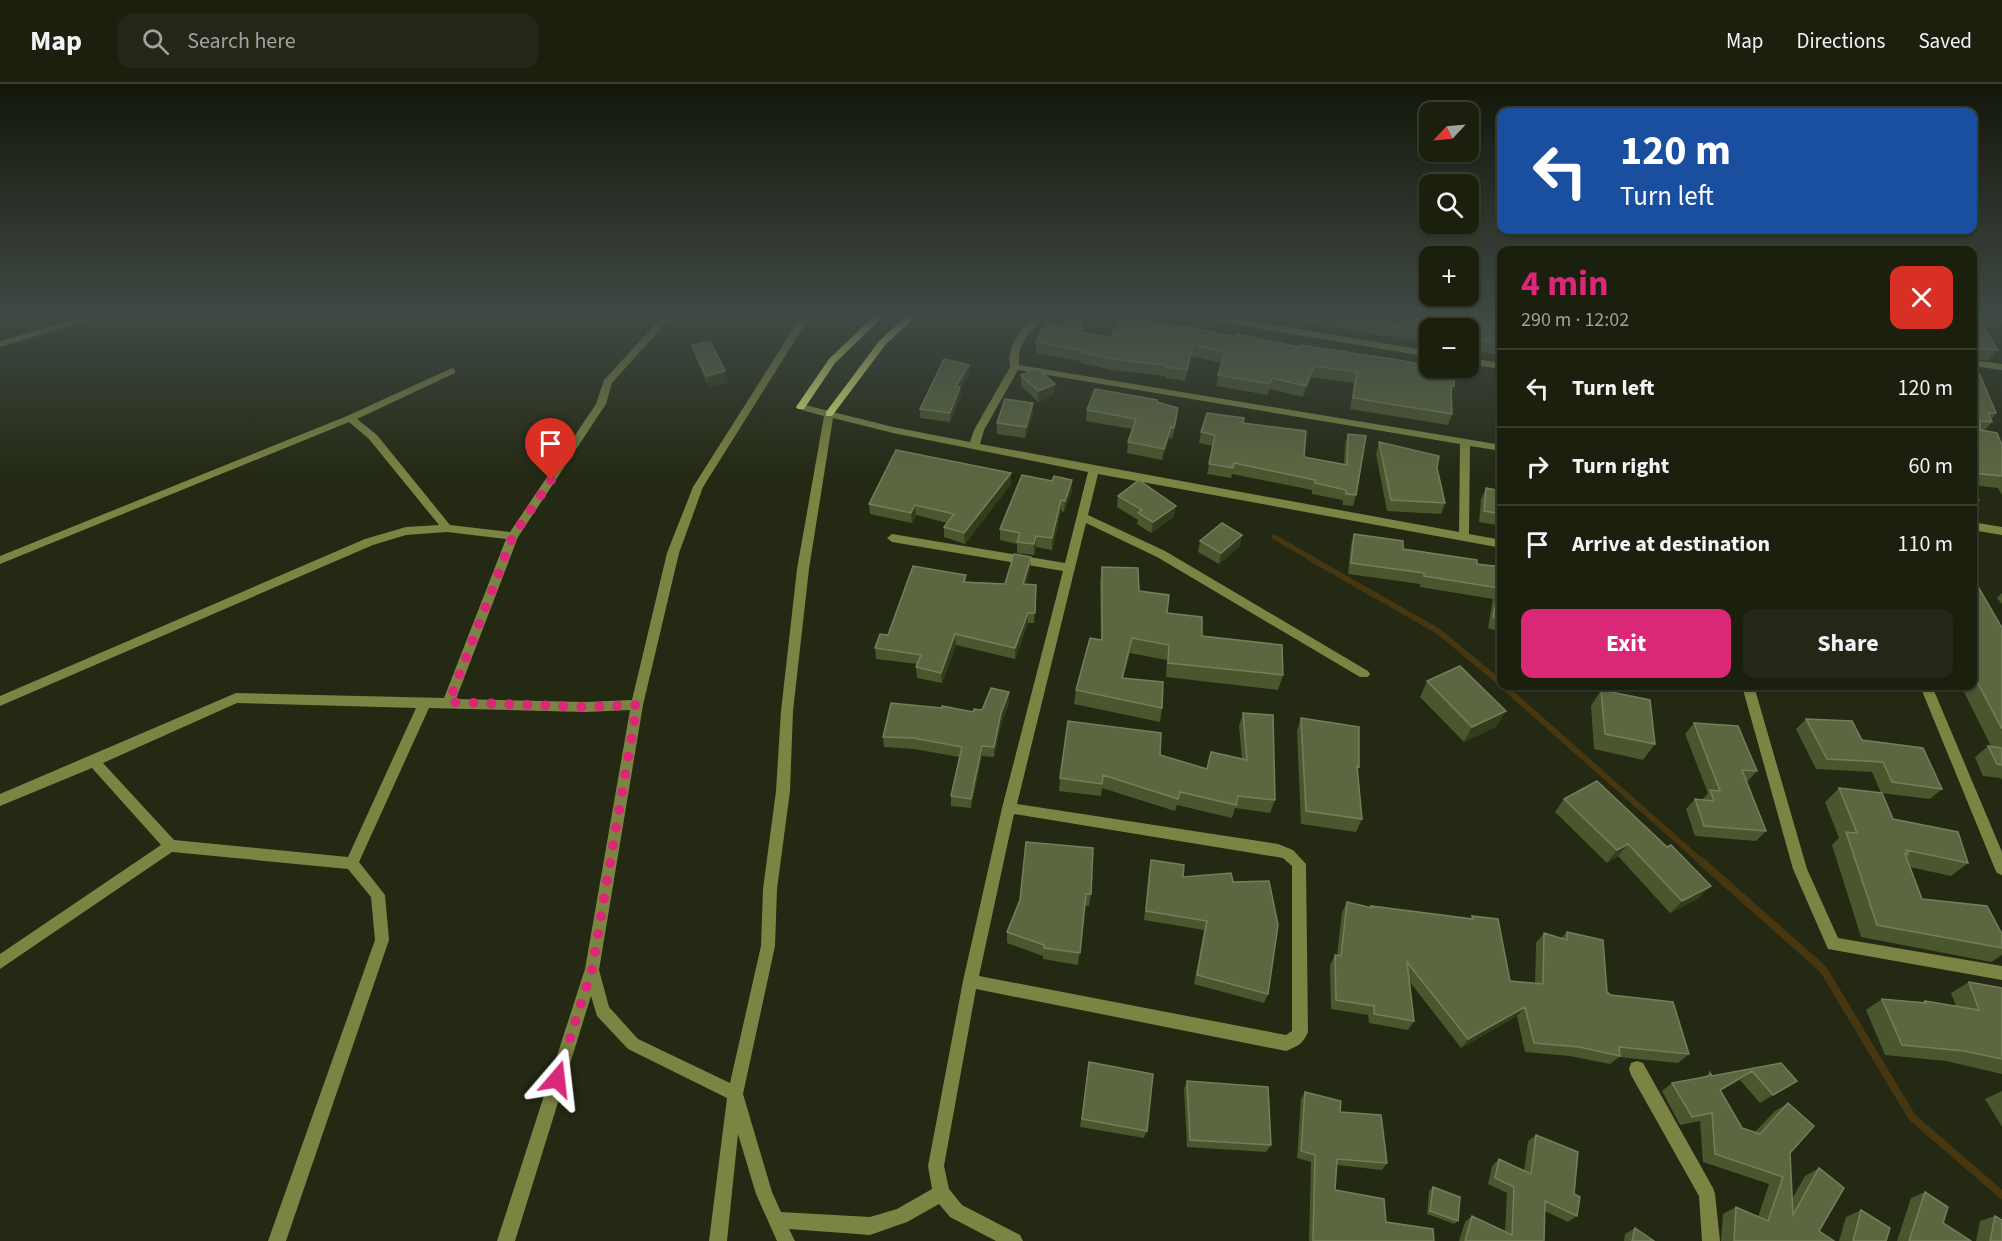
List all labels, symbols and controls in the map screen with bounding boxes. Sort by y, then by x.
search box [118,14,538,68]
text: Map [30,21,82,61]
icon: search [139,25,172,58]
text: Search here [187,25,296,57]
text: Map [1726,26,1764,56]
text: Directions [1797,26,1885,56]
text: Saved [1918,26,1972,56]
north arrow [1419,102,1479,162]
map controls [1419,102,1479,378]
text: 120 m [1620,121,1731,181]
icon: left [1521,132,1599,210]
button: search [1419,174,1479,234]
text: Turn left [1620,177,1714,216]
button: + [1419,246,1479,306]
text: 4 min [1521,258,1609,309]
button: close [1890,266,1953,329]
text: 290 m · 12:02 [1521,306,1629,334]
button: − [1419,318,1479,378]
icon: left [1521,372,1554,405]
text: Turn left [1572,372,1654,404]
text: 120 m [1898,372,1953,404]
pin [525,418,576,480]
icon: arrive [534,427,567,460]
icon: right [1521,450,1554,483]
text: Turn right [1572,450,1669,482]
text: 60 m [1908,450,1953,482]
icon: arrive [1521,528,1554,561]
text: Arrive at destination [1572,528,1770,560]
text: 110 m [1898,528,1953,560]
button: Exit [1521,609,1731,678]
button: Share [1743,609,1953,678]
position arrow [525,1047,589,1111]

